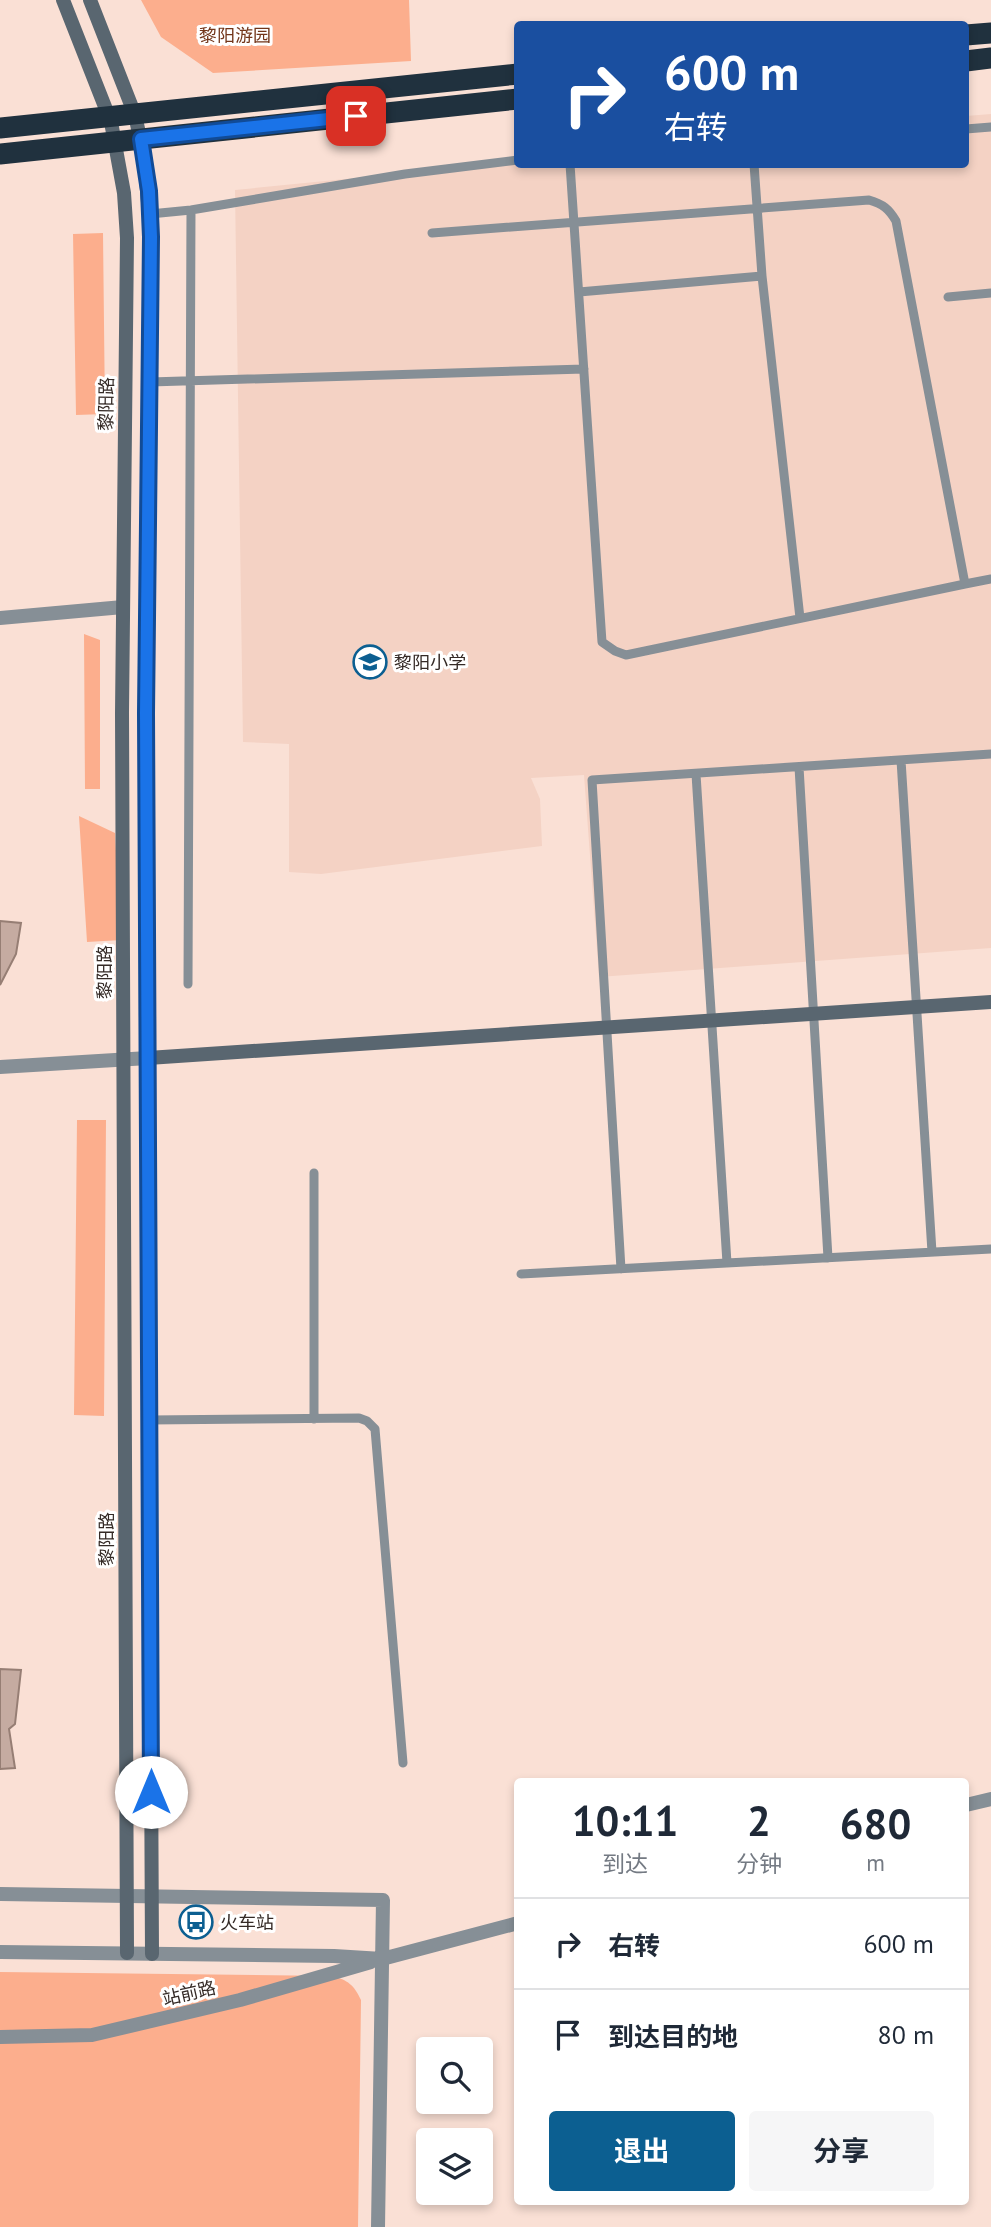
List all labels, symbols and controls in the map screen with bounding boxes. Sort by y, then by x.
park label: 黎阳游园 [199,24,271,47]
text: 600 m [664,40,799,104]
icon: right [549,49,640,140]
pin [326,86,386,146]
icon: arrive [337,97,375,135]
text: 右转 [664,106,728,148]
street label: 黎阳路 [94,377,118,431]
school or university icon: 黎阳小学 [351,643,389,681]
place label: 黎阳小学 [394,651,466,674]
street label: 黎阳路 [93,945,116,999]
street label: 黎阳路 [95,1512,118,1566]
position arrow [114,1755,188,1829]
text: 10:11 [572,1793,678,1848]
text: 2 [747,1793,771,1848]
text: 680 [840,1796,911,1851]
text: m [866,1848,885,1877]
text: 到达 [602,1849,648,1878]
text: 分钟 [736,1849,782,1878]
bus stop icon: 火车站 [177,1903,215,1941]
place label: 火车站 [220,1911,274,1934]
icon: right [549,1925,587,1963]
text: 600 m [863,1927,934,1960]
text: 右转 [608,1929,660,1962]
street label: 站前路 [160,1976,218,2010]
icon: arrive [549,2016,587,2054]
text: 80 m [878,2018,934,2051]
text: 到达目的地 [608,2020,738,2053]
map controls [416,2037,493,2205]
button: search [416,2037,493,2114]
button: 退出 [549,2111,735,2191]
button: 分享 [749,2111,934,2191]
button: layers [416,2128,493,2205]

